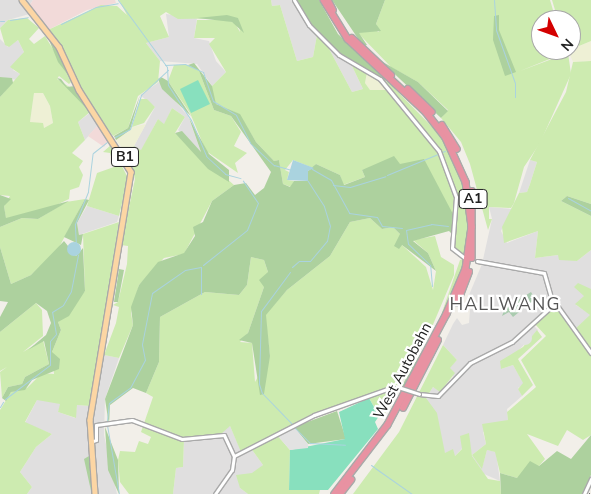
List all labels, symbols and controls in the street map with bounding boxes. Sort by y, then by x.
north arrow [531,10,581,60]
text: N [556,34,577,55]
road number: B1 [110,146,140,168]
road number: A1 [458,188,488,210]
district label: HALLWANG [449,293,561,315]
street label: West Autobahn [370,320,436,422]

